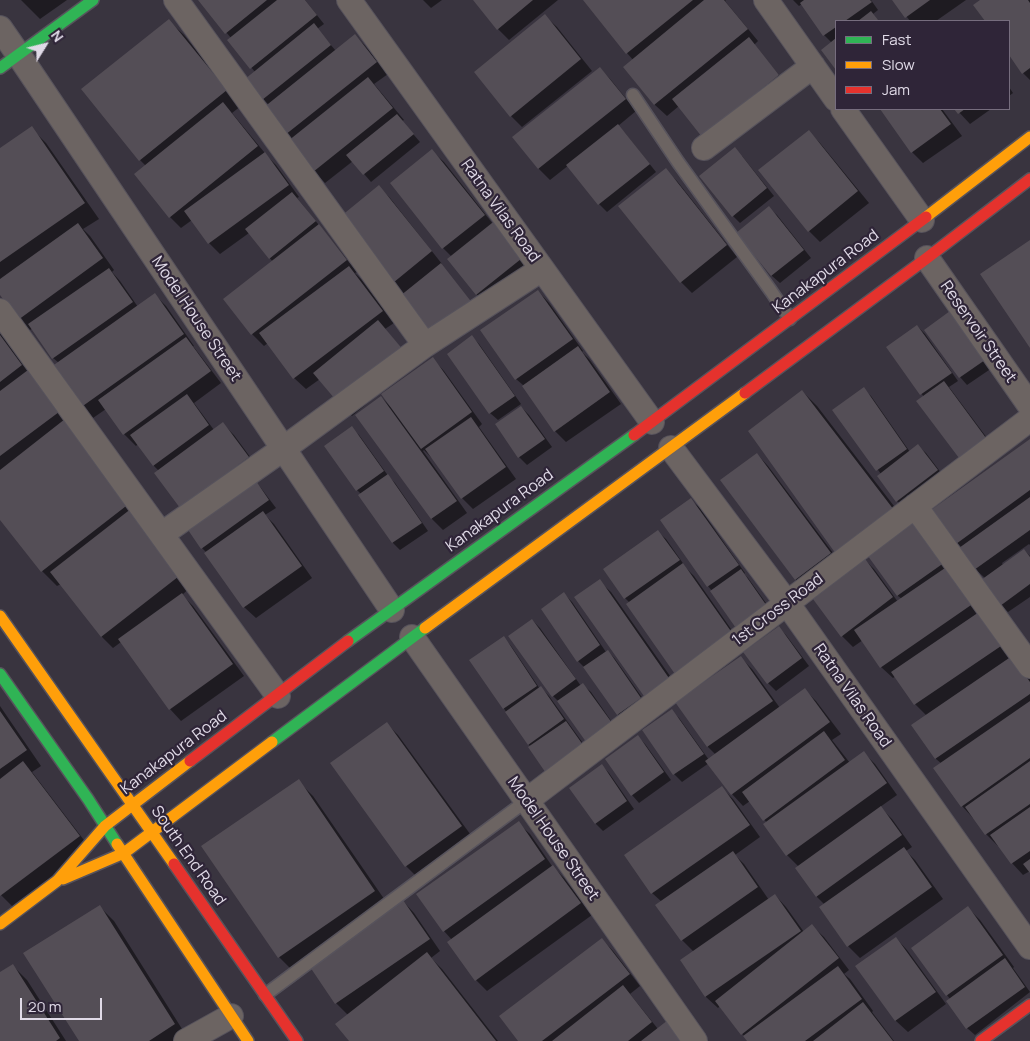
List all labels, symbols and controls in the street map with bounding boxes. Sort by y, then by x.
north arrow [20,20,70,70]
legend [835,20,1010,110]
text: N [47,26,68,46]
text: Fast [882,29,911,50]
text: Slow [882,54,915,75]
text: Jam [882,79,910,100]
street label: Ratna Vilas Road [456,156,544,266]
street label: Kanakapura Road [769,226,883,318]
street label: Model House Street [147,253,245,385]
street label: Reservoir Street [936,277,1020,387]
street label: Kanakapura Road [443,466,557,556]
street label: 1st Cross Road [729,570,827,650]
street label: Ratna Vilas Road [809,640,895,752]
street label: Kanakapura Road [117,707,231,799]
street label: Model House Street [503,773,603,905]
street label: South End Road [147,803,229,909]
scale bar [22,988,105,1020]
text: 20 m [28,996,61,1017]

